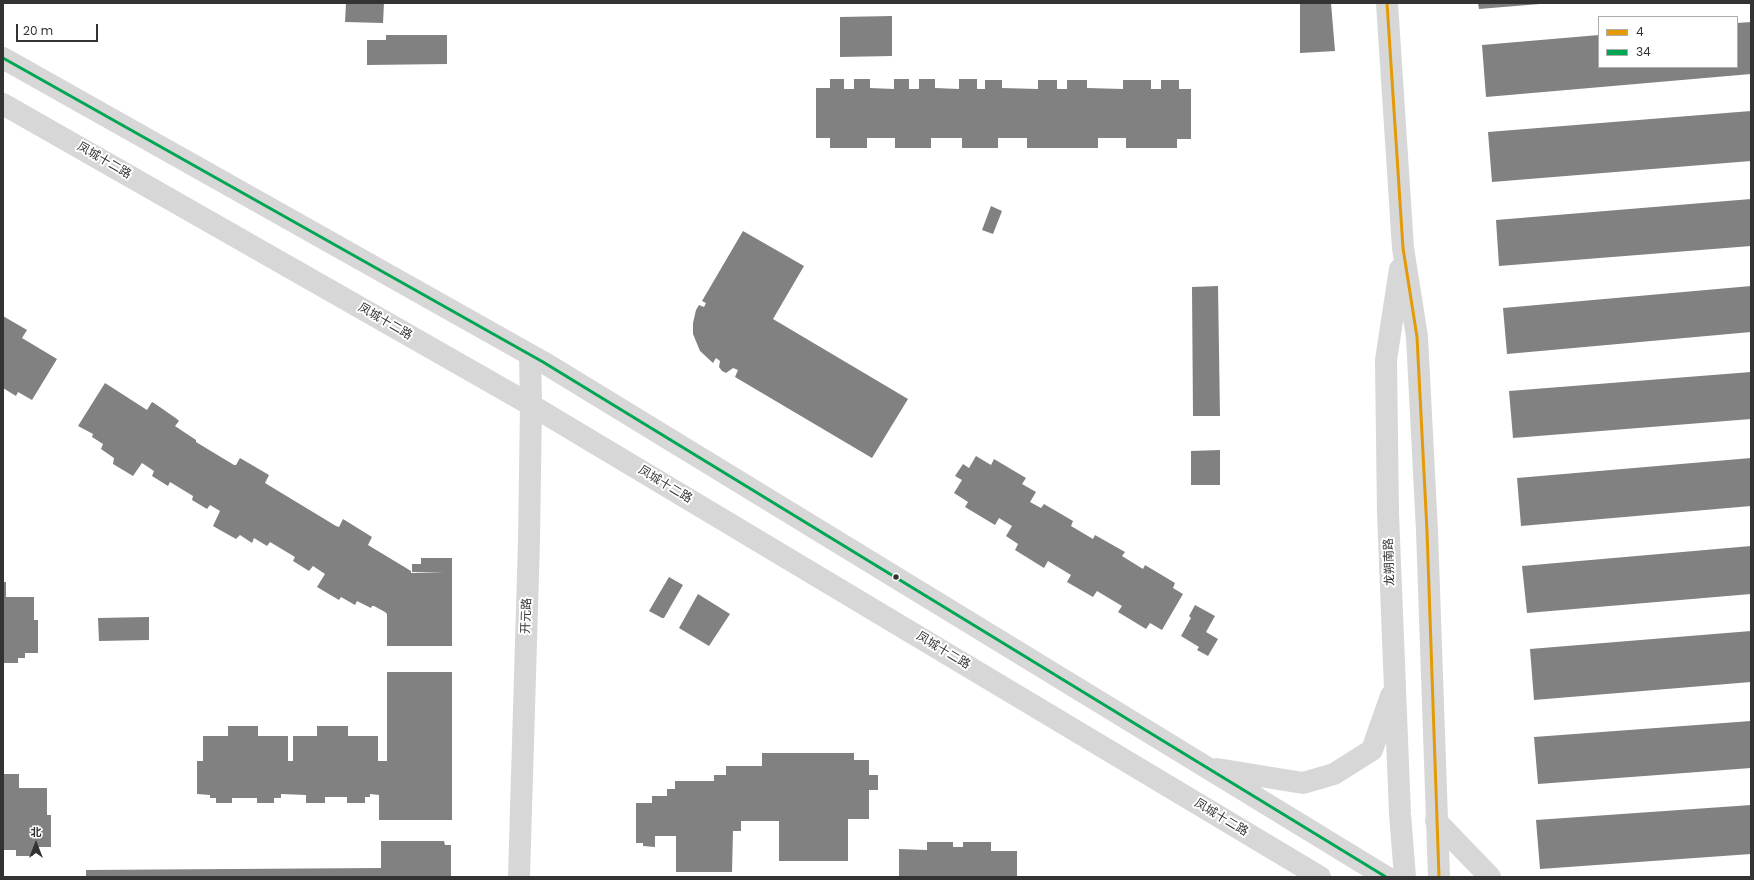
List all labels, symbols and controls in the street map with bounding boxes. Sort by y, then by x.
scale bar [18,16,100,42]
legend [1598,16,1738,68]
text: 20 m [23,22,53,39]
text: 4 [1636,23,1644,40]
text: 34 [1636,43,1651,60]
street label: 凤城十二路 [74,140,134,182]
street label: 凤城十二路 [355,301,415,343]
street label: 凤城十二路 [636,463,694,507]
street label: 龙朔南路 [1382,538,1398,586]
unlabelled marker [891,572,901,582]
street label: 开元路 [519,598,535,634]
street label: 凤城十二路 [914,629,972,673]
street label: 凤城十二路 [1192,796,1250,840]
north arrow [16,824,56,864]
text: 北 [31,824,42,840]

